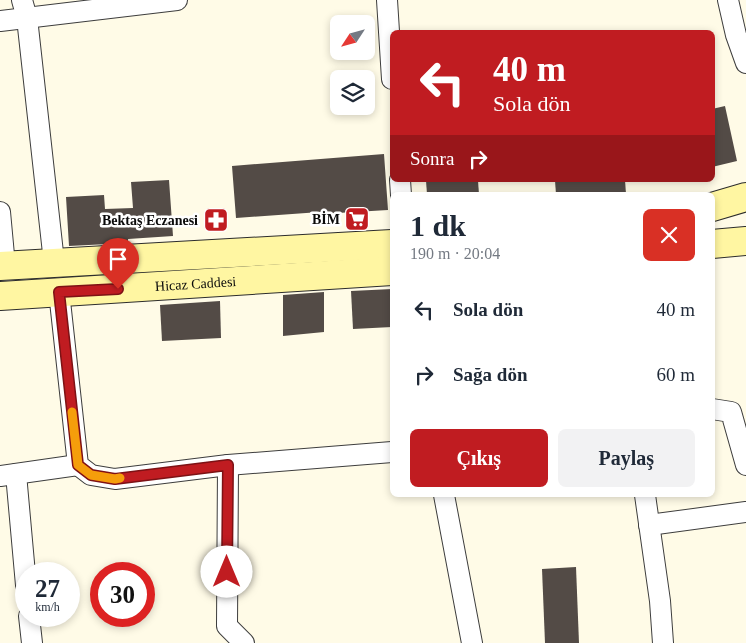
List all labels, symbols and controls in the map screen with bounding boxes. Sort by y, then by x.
north arrow [330,15,375,60]
map controls [330,15,375,115]
icon: left [410,50,475,115]
text: 40 m [493,50,566,89]
button: layers [330,70,375,115]
text: Sola dön [493,91,571,116]
icon: right [464,145,492,173]
text: Sonra [410,148,454,169]
supermarket icon: BİM [344,206,370,232]
pharmacy icon: Bektaş Eczanesi [203,207,229,233]
text: 1 dk [410,209,466,242]
button: close [643,209,695,261]
place label: BİM [312,211,340,227]
place label: Bektaş Eczanesi [102,213,198,228]
pin [97,238,139,289]
icon: arrive [104,245,132,273]
text: 190 m · 20:04 [410,245,500,262]
street label: Hicaz Caddesi [155,273,237,294]
icon: left [410,296,438,324]
text: Sola dön [453,299,523,320]
text: 40 m [656,299,695,320]
icon: right [410,361,438,389]
text: Sağa dön [453,364,527,385]
text: 60 m [656,364,695,385]
button: Çıkış [410,429,548,487]
button: Paylaş [558,429,695,487]
position arrow [200,545,252,597]
speed limit sign: 30 [90,562,155,627]
text: 27 [35,575,60,602]
text: km/h [35,600,60,614]

